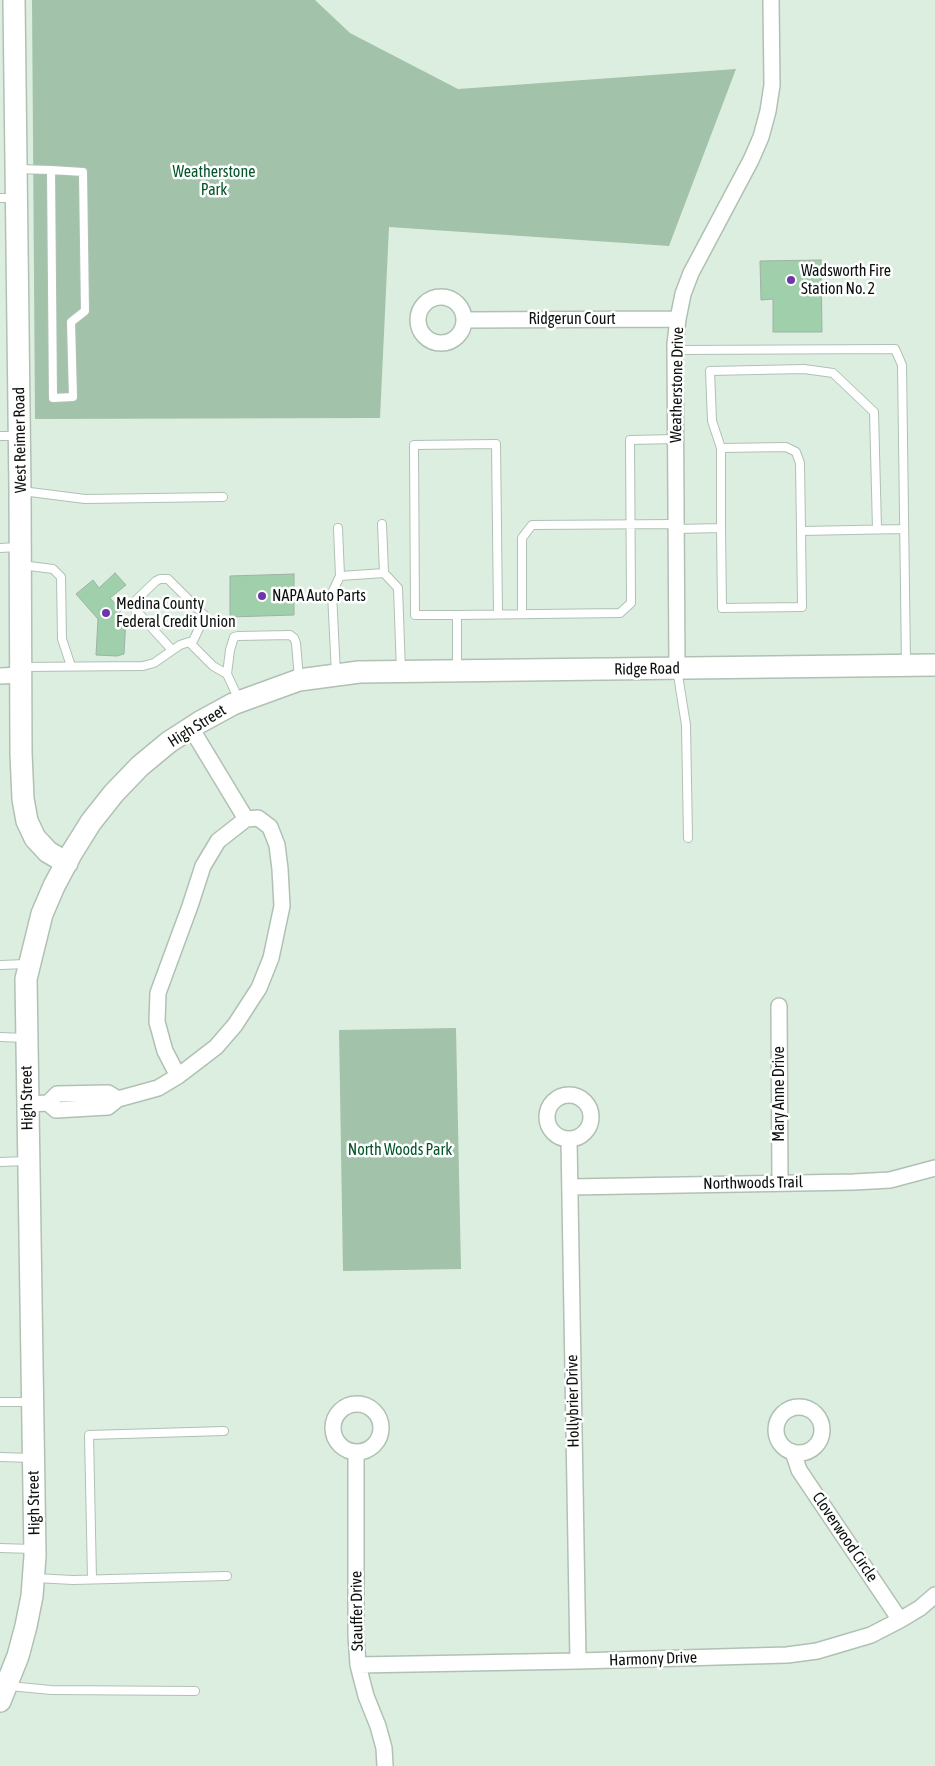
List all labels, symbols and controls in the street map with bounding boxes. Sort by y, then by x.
park label: Weatherstone Park [173,162,255,200]
place label: Wadsworth Fire Station No. 2 [801,261,891,299]
marker: Wadsworth Fire Station No. 2 [785,274,797,286]
street label: Ridgerun Court [528,309,616,329]
street label: Weatherstone Drive [666,327,688,443]
street label: West Reimer Road [9,387,31,493]
place label: NAPA Auto Parts [272,586,366,606]
marker: NAPA Auto Parts [256,590,268,602]
place label: Medina County Federal Credit Union [116,594,236,632]
marker: Medina County Federal Credit Union [100,607,112,619]
street label: Ridge Road [614,659,680,679]
street label: High Street [164,701,230,751]
street label: Mary Anne Drive [769,1046,789,1142]
street label: High Street [17,1065,37,1131]
park label: North Woods Park [348,1140,452,1160]
street label: Northwoods Trail [703,1173,803,1193]
street label: Hollybrier Drive [563,1354,583,1448]
street label: High Street [24,1470,44,1536]
street label: Cloverwood Circle [808,1488,882,1586]
street label: Stauffer Drive [347,1571,367,1651]
street label: Harmony Drive [609,1648,697,1670]

